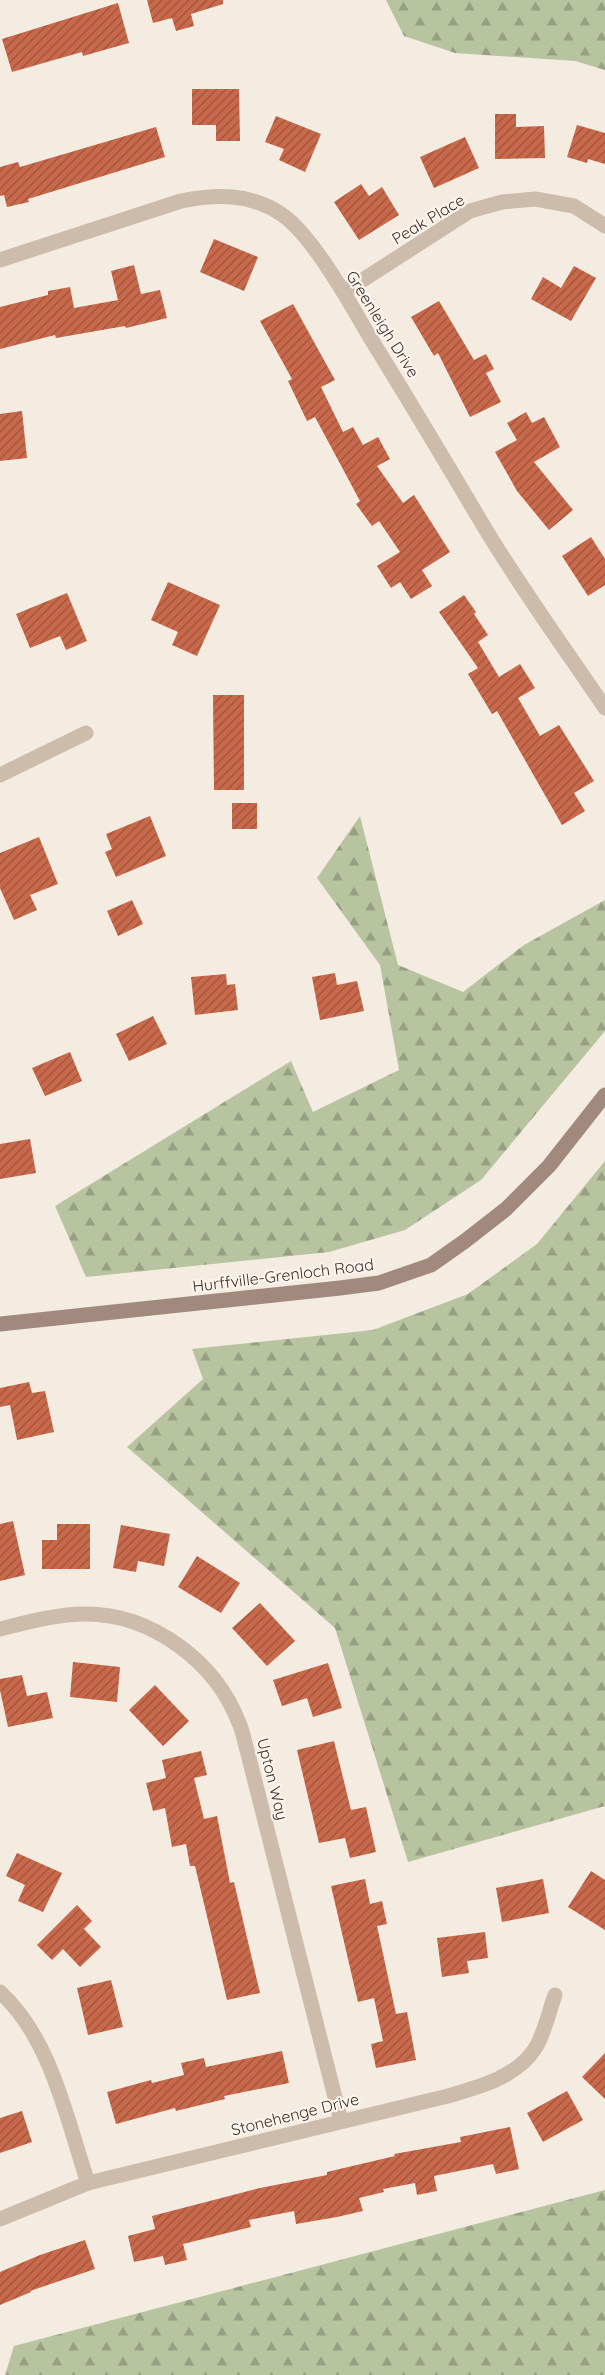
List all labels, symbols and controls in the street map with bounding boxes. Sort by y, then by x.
street label: Peak Place [388,189,468,249]
street label: Greenleigh Drive [342,267,424,381]
street label: Hurffville-Grenloch Road [191,1254,375,1296]
street label: Upton Way [253,1736,293,1822]
street label: Stonehenge Drive [229,2088,361,2140]

